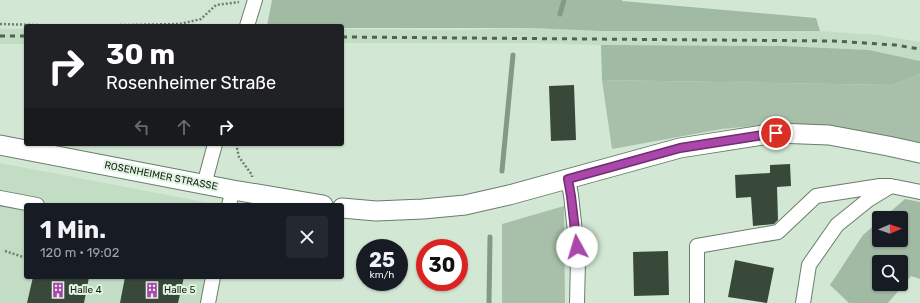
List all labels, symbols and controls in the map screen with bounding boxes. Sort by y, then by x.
text: 30 m [106,38,175,71]
icon: right [40,40,92,92]
text: Rosenheimer Straße [106,72,276,94]
icon: left [131,116,153,138]
icon: ahead [173,116,195,138]
icon: right [215,116,237,138]
pin [759,116,793,150]
icon: arrive [765,122,787,144]
street label: ROSENHEIMER STRASSE [103,159,219,193]
north arrow [872,211,908,247]
map controls [872,211,908,291]
text: 1 Min. [40,216,106,244]
button: close [286,216,328,258]
position arrow [556,226,598,268]
speed limit sign: 30 [416,239,468,291]
text: 120 m · 19:02 [40,245,119,260]
text: 25 [369,248,395,272]
button: search [872,255,908,291]
text: km/h [370,269,394,281]
building icon: Halle 4 [49,281,67,299]
building icon: Halle 5 [143,281,161,299]
place label: Halle 4 [70,284,102,296]
place label: Halle 5 [164,284,196,296]

